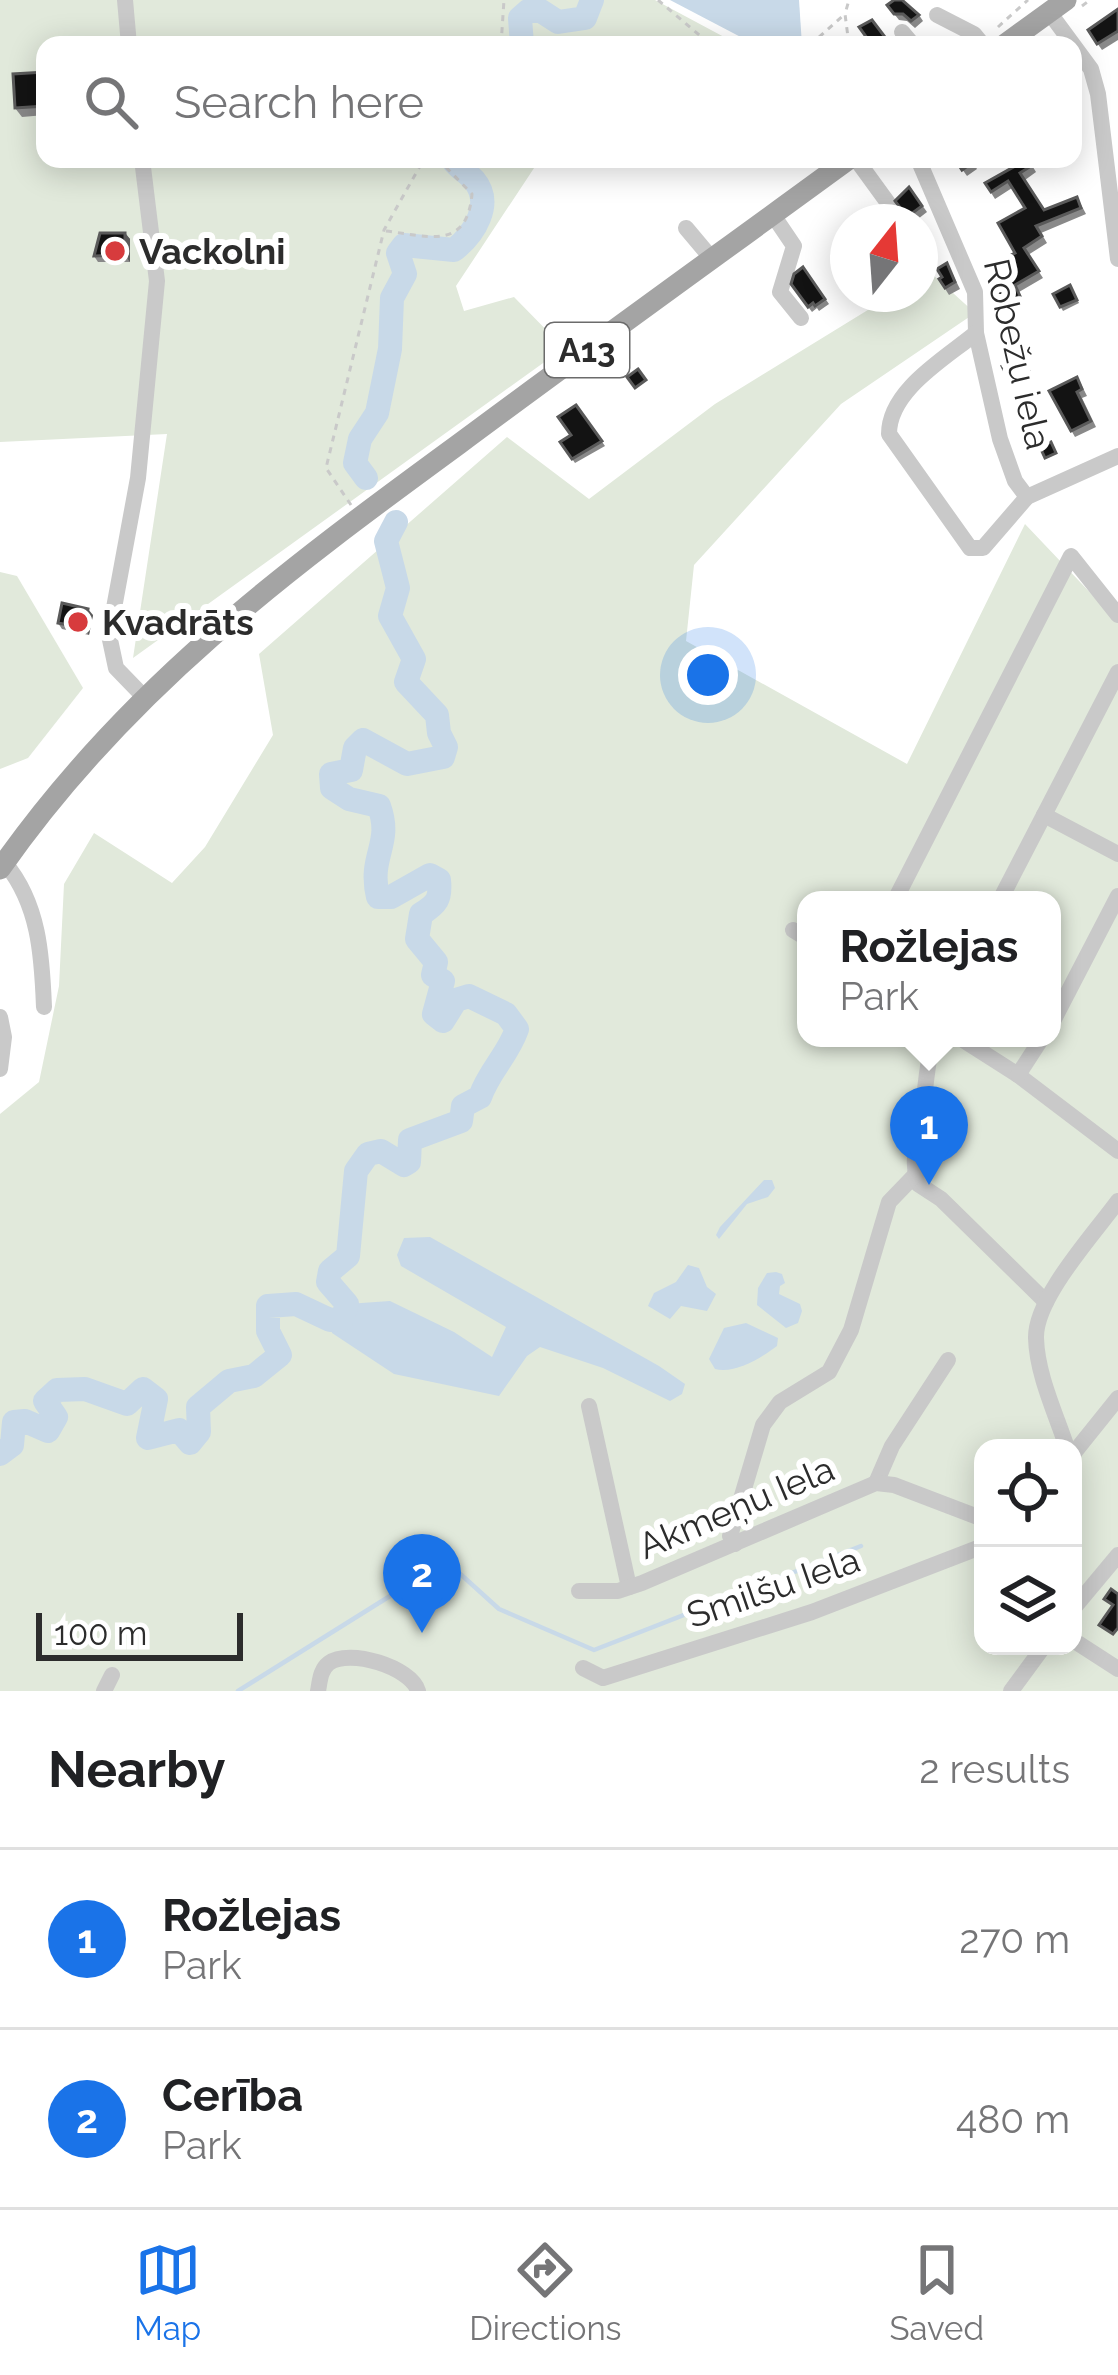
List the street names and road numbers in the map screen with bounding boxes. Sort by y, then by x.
street label: Robežu iela [976,255,1060,453]
road number: A13 [545,323,629,377]
street label: Akmeņu Iela [632,1447,840,1567]
street label: Smilšu Iela [681,1538,865,1636]

